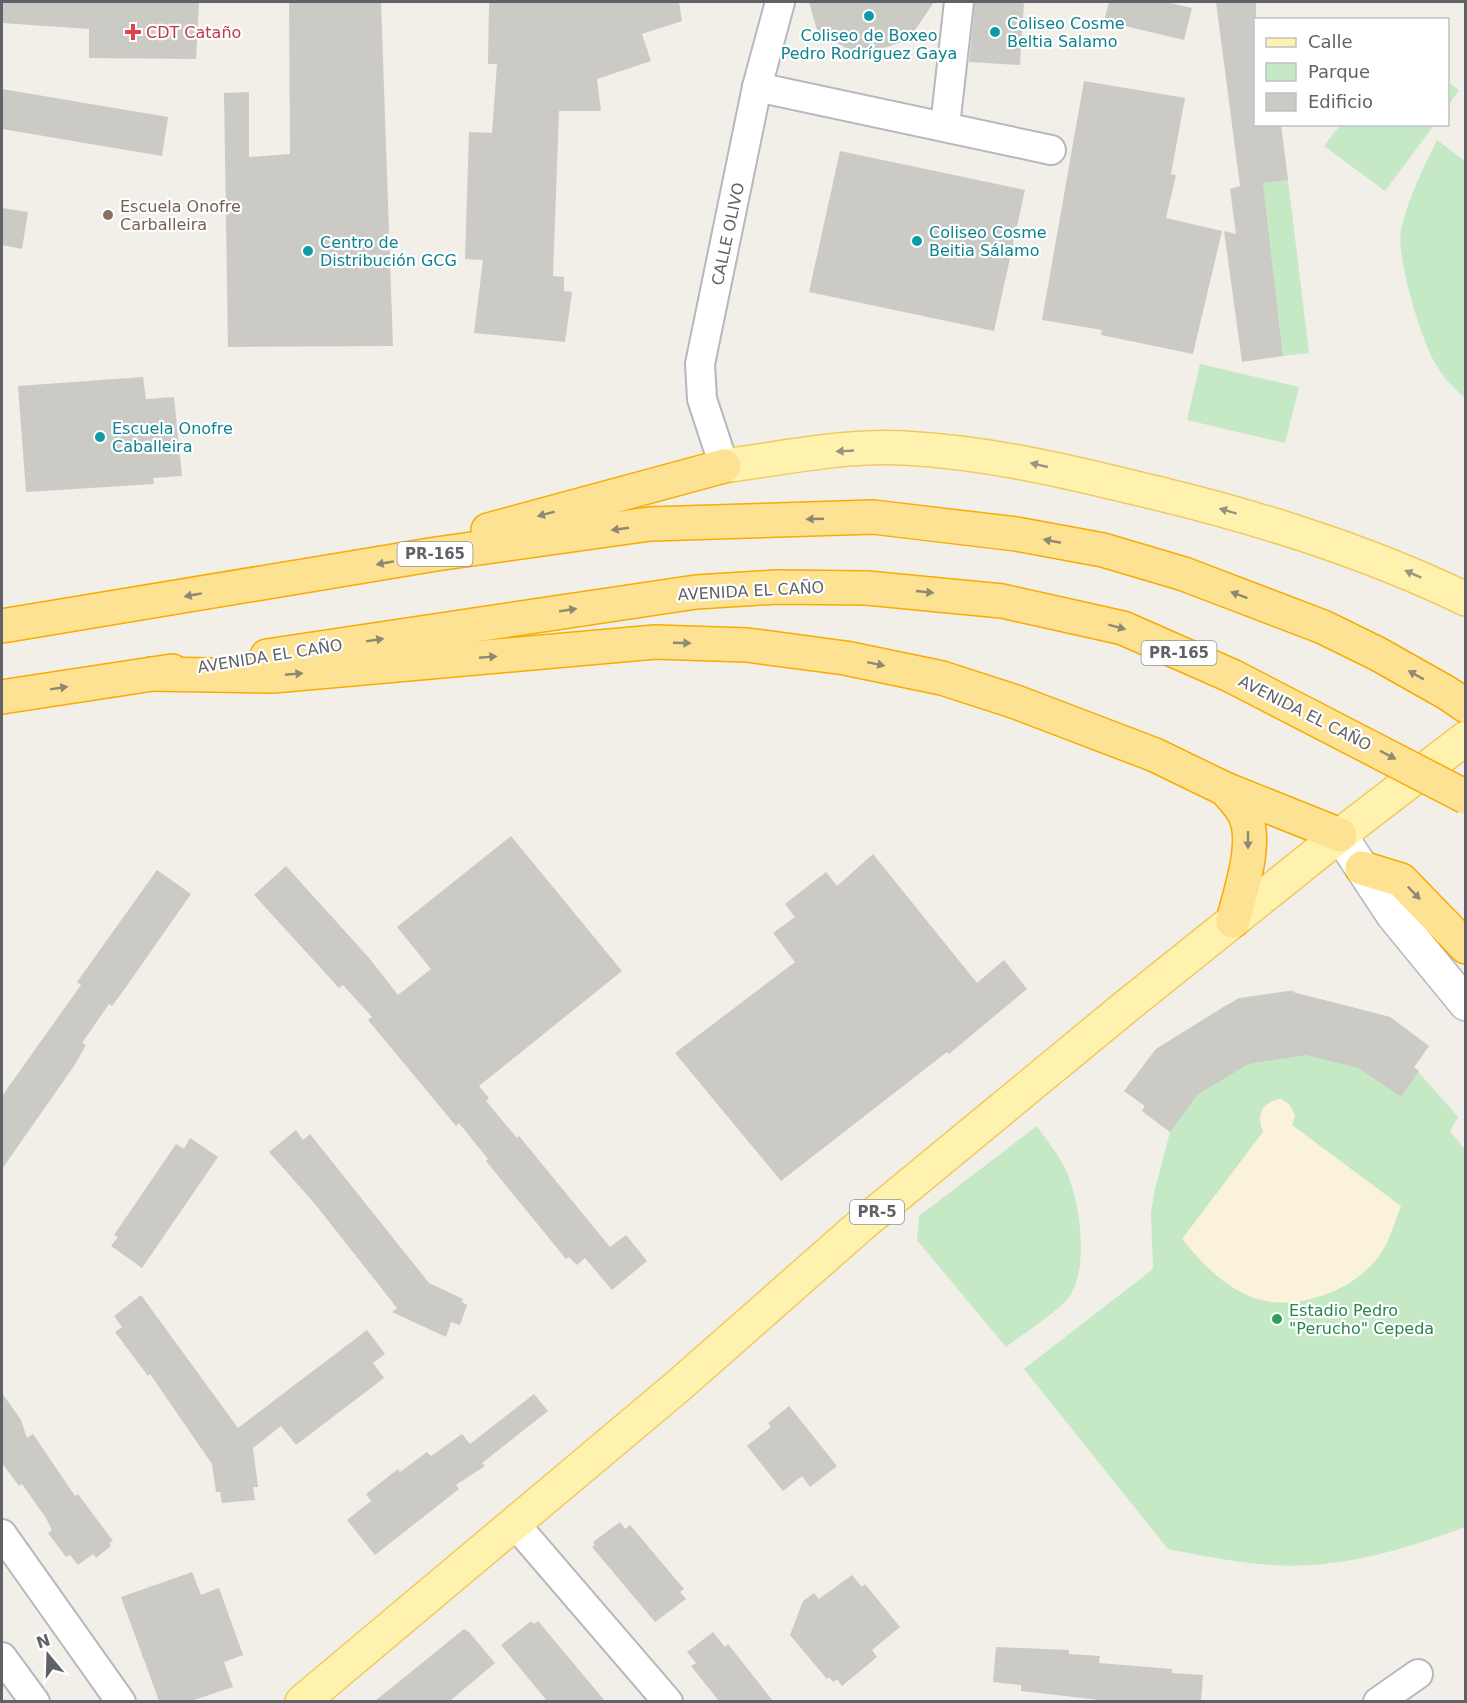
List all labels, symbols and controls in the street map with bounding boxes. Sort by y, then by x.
marker: Coliseo de Boxeo Pedro Rodríguez Gaya [862,9,876,23]
place label: Coliseo Cosme Beltia Salamo [1007,14,1125,51]
legend [1254,18,1449,126]
marker: CDT Cataño [124,23,142,41]
place label: CDT Cataño [146,23,241,42]
marker: Coliseo Cosme Beltia Salamo [988,25,1002,39]
place label: Coliseo de Boxeo Pedro Rodríguez Gaya [781,26,957,63]
text: Calle [1308,31,1353,52]
text: Parque [1308,61,1370,82]
text: Edificio [1308,91,1373,112]
street label: CALLE OLIVO [708,181,748,287]
place label: Escuela Onofre Carballeira [120,197,241,234]
marker: Escuela Onofre Carballeira [101,208,115,222]
place label: Coliseo Cosme Beitia Sálamo [929,223,1047,260]
place label: Centro de Distribución GCG [320,233,457,270]
marker: Coliseo Cosme Beitia Sálamo [910,234,924,248]
marker: Centro de Distribución GCG [301,244,315,258]
place label: Escuela Onofre Caballeira [112,419,233,456]
marker: Escuela Onofre Caballeira [93,430,107,444]
one-way arrow [836,446,855,455]
one-way arrow [1029,460,1048,469]
one-way arrow [1219,506,1237,515]
one-way arrow [536,510,554,519]
one-way arrow [805,514,824,523]
one-way arrow [610,524,629,533]
one-way arrow [1042,536,1061,545]
road number: PR-165 [398,542,472,566]
one-way arrow [376,559,395,568]
one-way arrow [1404,570,1421,579]
street label: AVENIDA EL CAÑO [677,578,825,604]
one-way arrow [916,587,935,597]
one-way arrow [1230,590,1248,599]
one-way arrow [184,591,203,600]
one-way arrow [559,606,578,615]
one-way arrow [1108,623,1126,633]
street label: AVENIDA EL CAÑO [196,635,344,677]
one-way arrow [366,635,385,644]
one-way arrow [673,638,692,648]
road number: PR-165 [1142,641,1216,665]
one-way arrow [479,652,498,662]
one-way arrow [867,660,886,669]
one-way arrow [284,669,303,679]
one-way arrow [1408,670,1424,681]
street label: AVENIDA EL CAÑO [1235,671,1375,755]
one-way arrow [50,683,69,692]
one-way arrow [1379,750,1396,760]
one-way arrow [1243,831,1253,850]
one-way arrow [1406,885,1420,899]
road number: PR-5 [850,1200,904,1224]
place label: Estadio Pedro "Perucho" Cepeda [1289,1301,1434,1338]
marker: Estadio Pedro "Perucho" Cepeda [1270,1312,1284,1326]
north arrow [18,1625,78,1685]
text: N [34,1630,53,1652]

